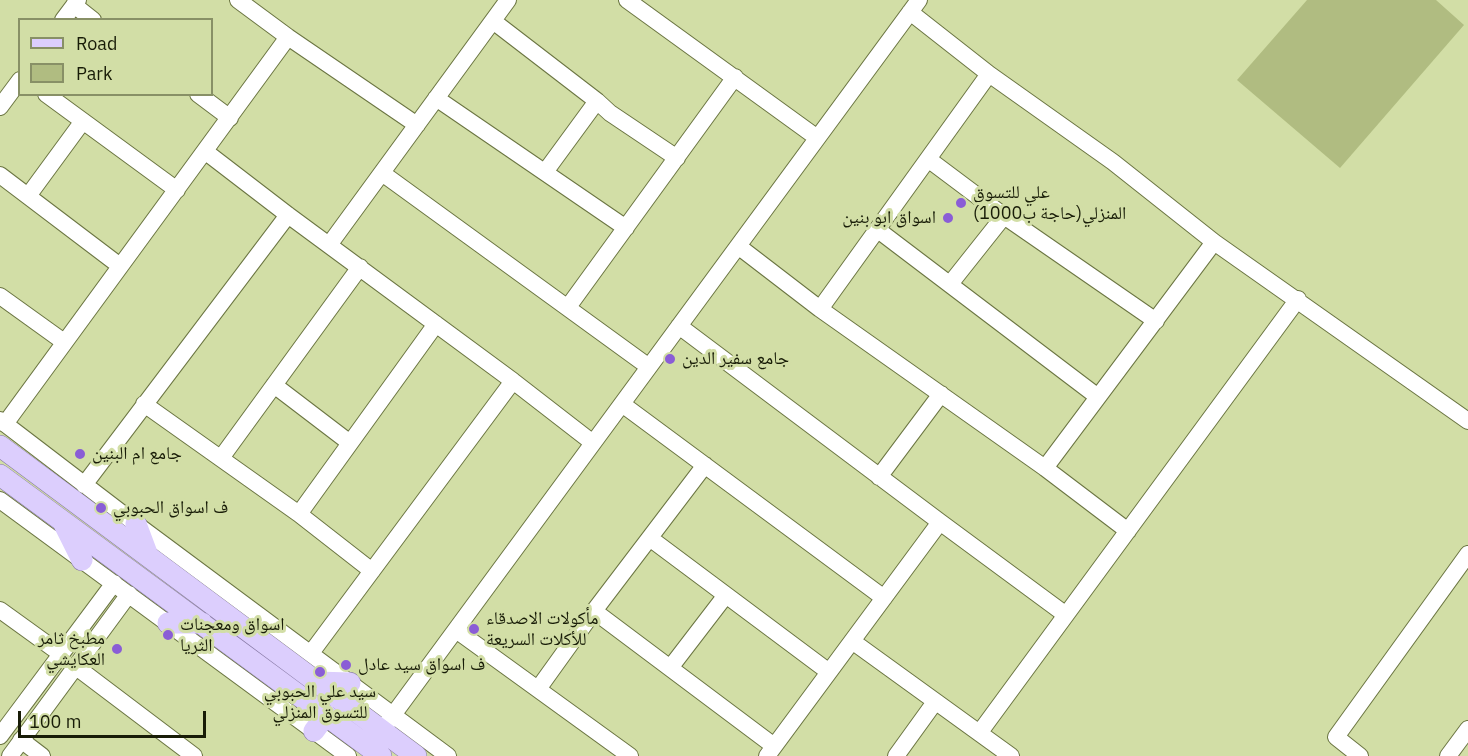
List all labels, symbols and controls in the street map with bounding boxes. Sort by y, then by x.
legend [18,18,213,96]
text: Road [76,32,117,55]
text: Park [76,62,112,85]
place label: علي للتسوق المنزلي(حاجة ب1000) [973,182,1126,224]
marker: علي للتسوق المنزلي(حاجة ب1000) [954,196,968,210]
place label: اسواق ابو بنين [842,207,936,229]
marker: اسواق ابو بنين [941,211,955,225]
place label: جامع سفير الدين [682,348,789,370]
marker: جامع سفير الدين [663,352,677,366]
place label: جامع ام البنين [92,443,182,465]
marker: جامع ام البنين [73,447,87,461]
place label: ف اسواق الحبوبي [113,497,228,519]
marker: ف اسواق الحبوبي [94,501,108,515]
place label: مأكولات الاصدقاء للأكلات السريعة [486,608,598,650]
place label: اسواق ومعجنات الثريا [180,614,285,656]
marker: مأكولات الاصدقاء للأكلات السريعة [467,622,481,636]
place label: مطبخ ثامر العكايشي [38,628,105,670]
marker: اسواق ومعجنات الثريا [161,628,175,642]
marker: مطبخ ثامر العكايشي [110,642,124,656]
place label: ف اسواق سيد عادل [358,654,485,676]
marker: ف اسواق سيد عادل [339,658,353,672]
marker: سيد علي الحبوبي للتسوق المنزلي [313,665,327,679]
place label: سيد علي الحبوبي للتسوق المنزلي [264,681,376,724]
scale bar [21,699,208,737]
text: 100 m [29,710,81,733]

